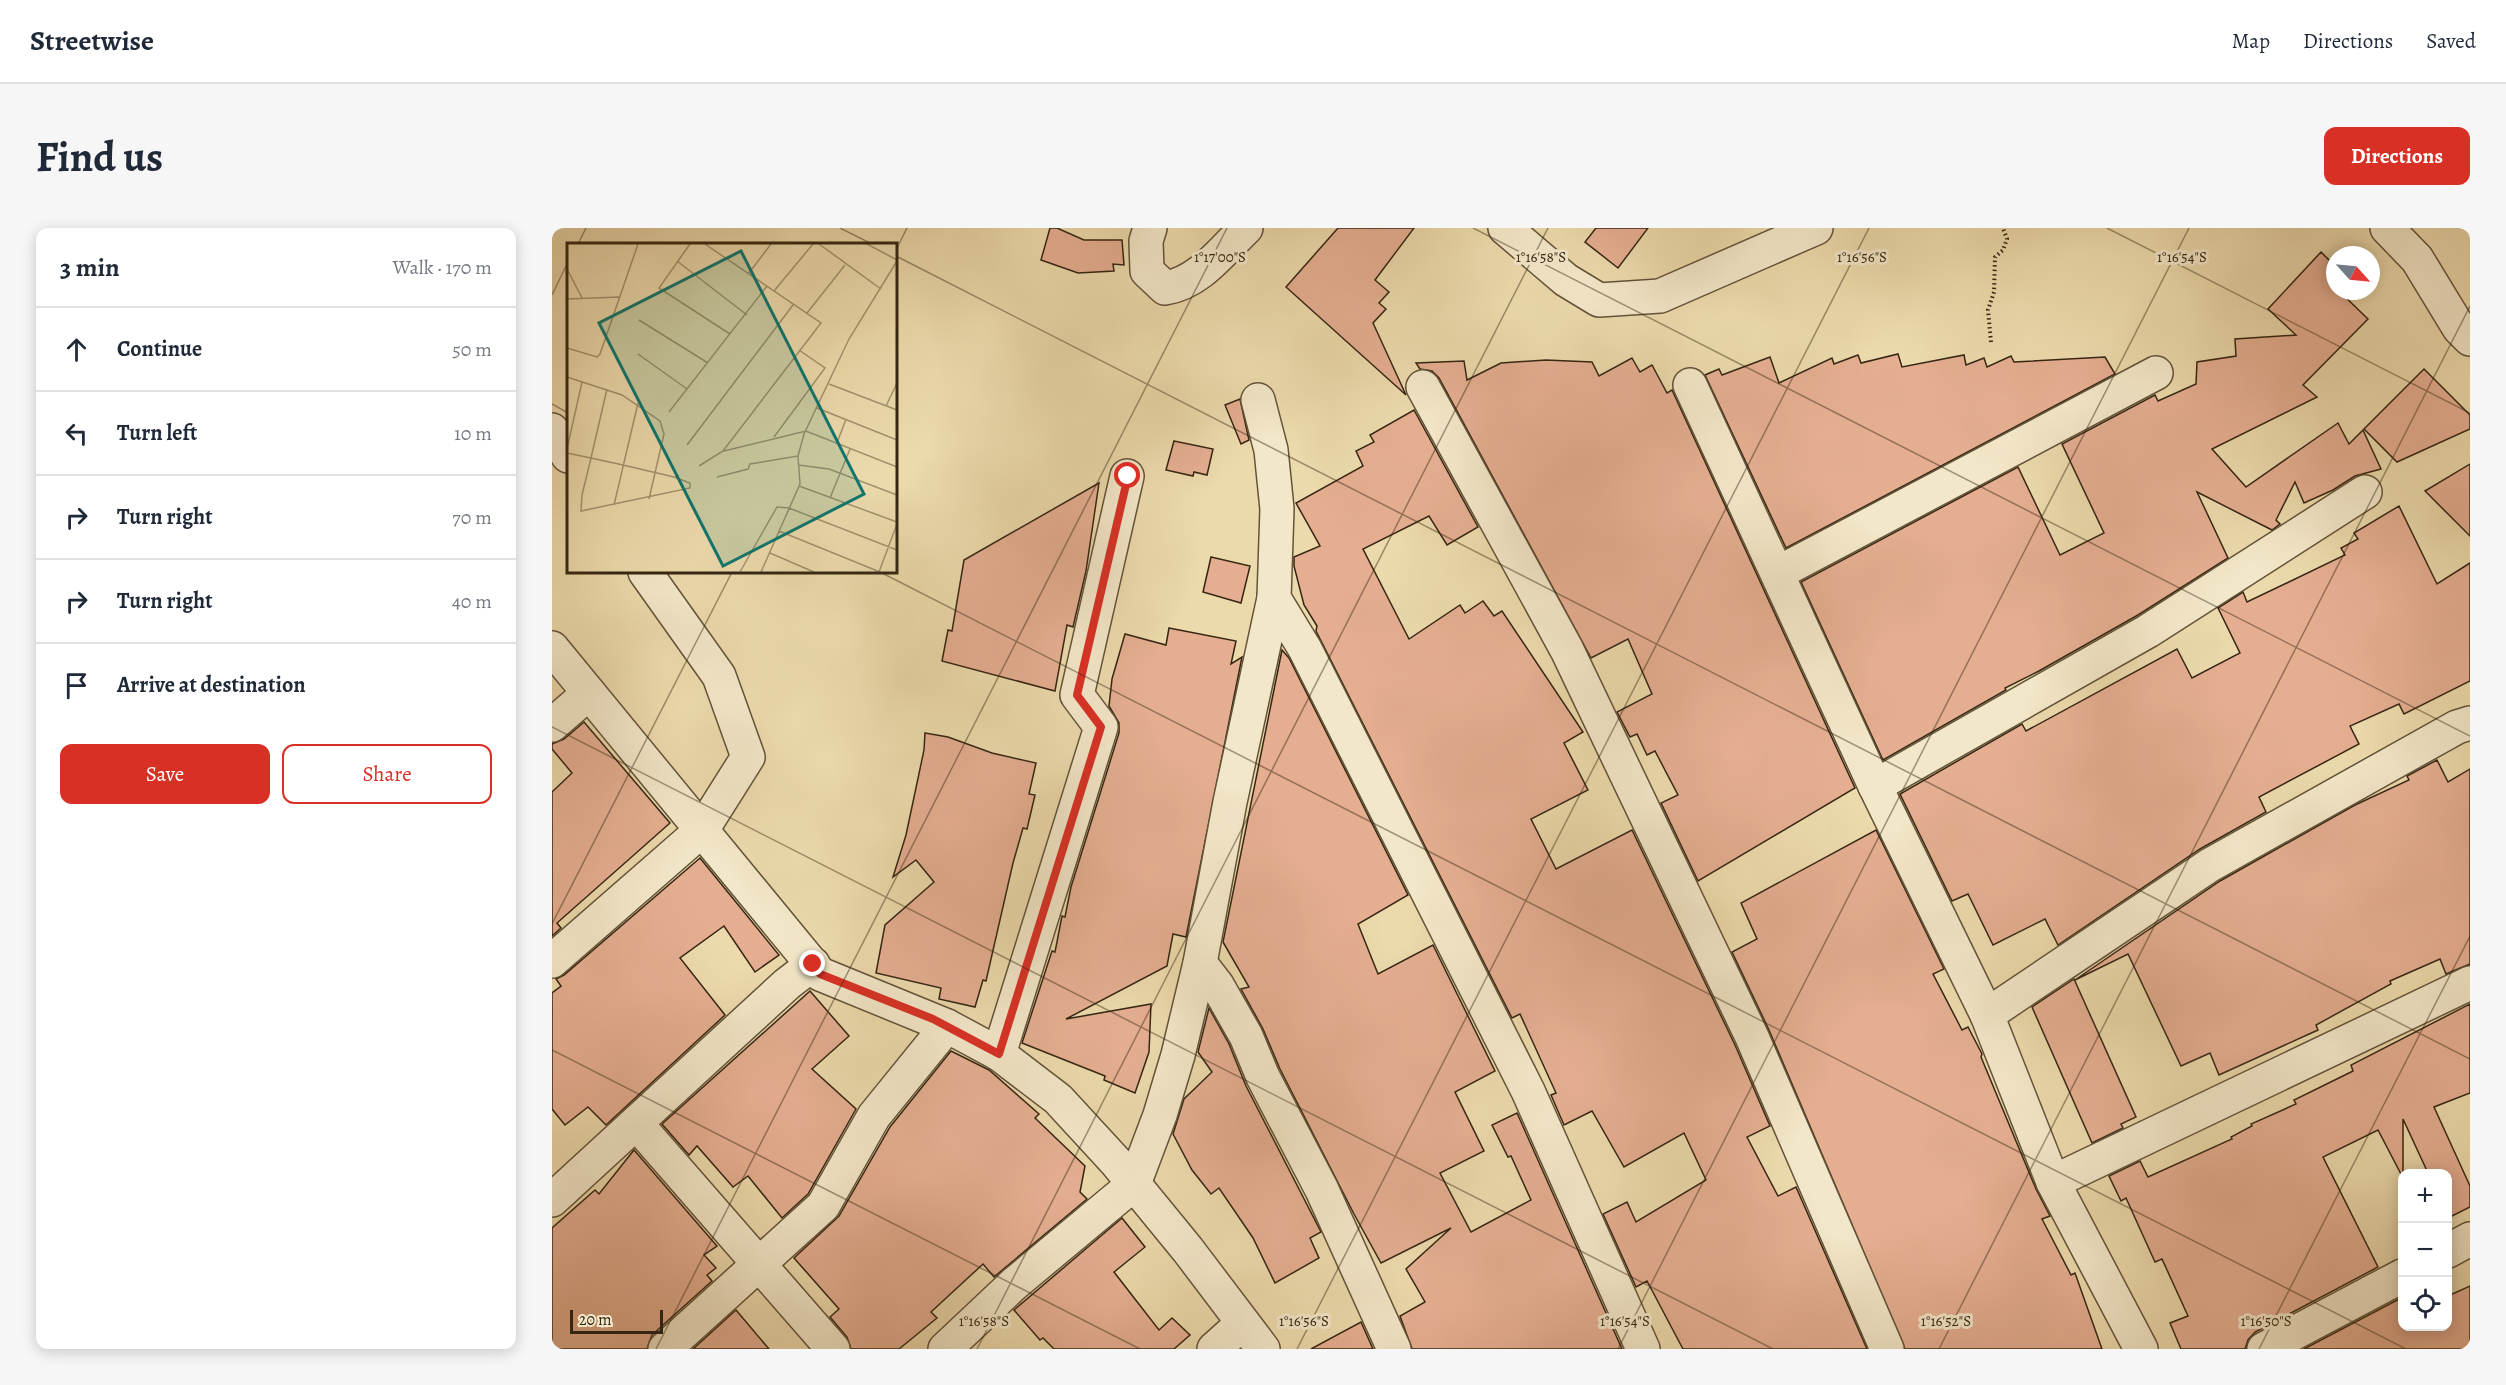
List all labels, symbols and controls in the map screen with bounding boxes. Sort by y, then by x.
text: Streetwise [30,22,154,60]
text: Map [2232,27,2270,55]
text: Directions [2303,27,2393,55]
text: Saved [2426,27,2476,55]
button: Directions [2324,127,2470,185]
text: Find us [36,128,163,185]
inset map [567,243,897,573]
north arrow [2326,246,2380,300]
text: 1°17'00"S [1194,247,1246,267]
text: 1°16'58"S [1516,247,1566,267]
text: 1°16'56"S [1837,247,1887,267]
text: 1°16'54"S [2157,247,2207,267]
text: 3 min [60,250,120,285]
text: Walk · 170 m [392,254,492,281]
icon: ahead [60,333,93,366]
text: Continue [117,334,202,364]
text: 50 m [452,336,492,363]
icon: left [60,417,93,450]
text: Turn left [117,418,197,448]
text: 10 m [454,420,492,447]
route start [1114,462,1140,488]
icon: right [60,501,93,534]
text: Turn right [117,502,213,532]
text: 70 m [452,504,492,531]
icon: right [60,585,93,618]
text: Turn right [117,586,213,616]
text: 40 m [452,588,492,615]
icon: arrive [60,669,93,702]
text: Arrive at destination [117,670,306,700]
button: Save [60,744,270,804]
button: Share [282,744,492,804]
route end [799,950,825,976]
map controls [2398,1169,2452,1331]
button: + [2398,1169,2452,1223]
button: − [2398,1223,2452,1277]
button: locate [2398,1277,2452,1331]
scale bar [570,1307,663,1334]
text: 20 m [579,1309,612,1331]
text: 1°16'58"S [959,1311,1009,1331]
text: 1°16'56"S [1279,1311,1329,1331]
text: 1°16'54"S [1600,1311,1650,1331]
text: 1°16'52"S [1921,1311,1971,1331]
text: 1°16'50"S [2240,1311,2292,1331]

